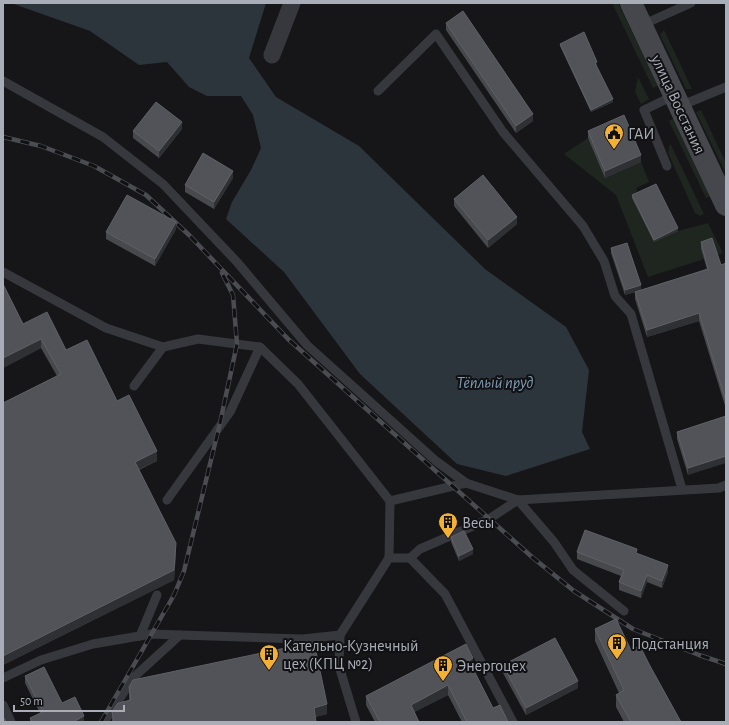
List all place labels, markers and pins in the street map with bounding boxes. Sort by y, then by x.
public building icon: ГАИ [603,122,625,150]
place label: ГАИ [628,126,655,142]
building icon: Весы [437,511,459,539]
place label: Весы [462,515,494,531]
building icon: Подстанция [606,632,628,660]
place label: Подстанция [631,636,709,652]
place label: Кательно-Кузнечный цех (КПЦ №2) [283,638,419,672]
building icon: Кательно-Кузнечный цех (КПЦ №2) [258,643,280,671]
building icon: Энергоцех [432,654,454,682]
place label: Энергоцех [457,658,526,674]

